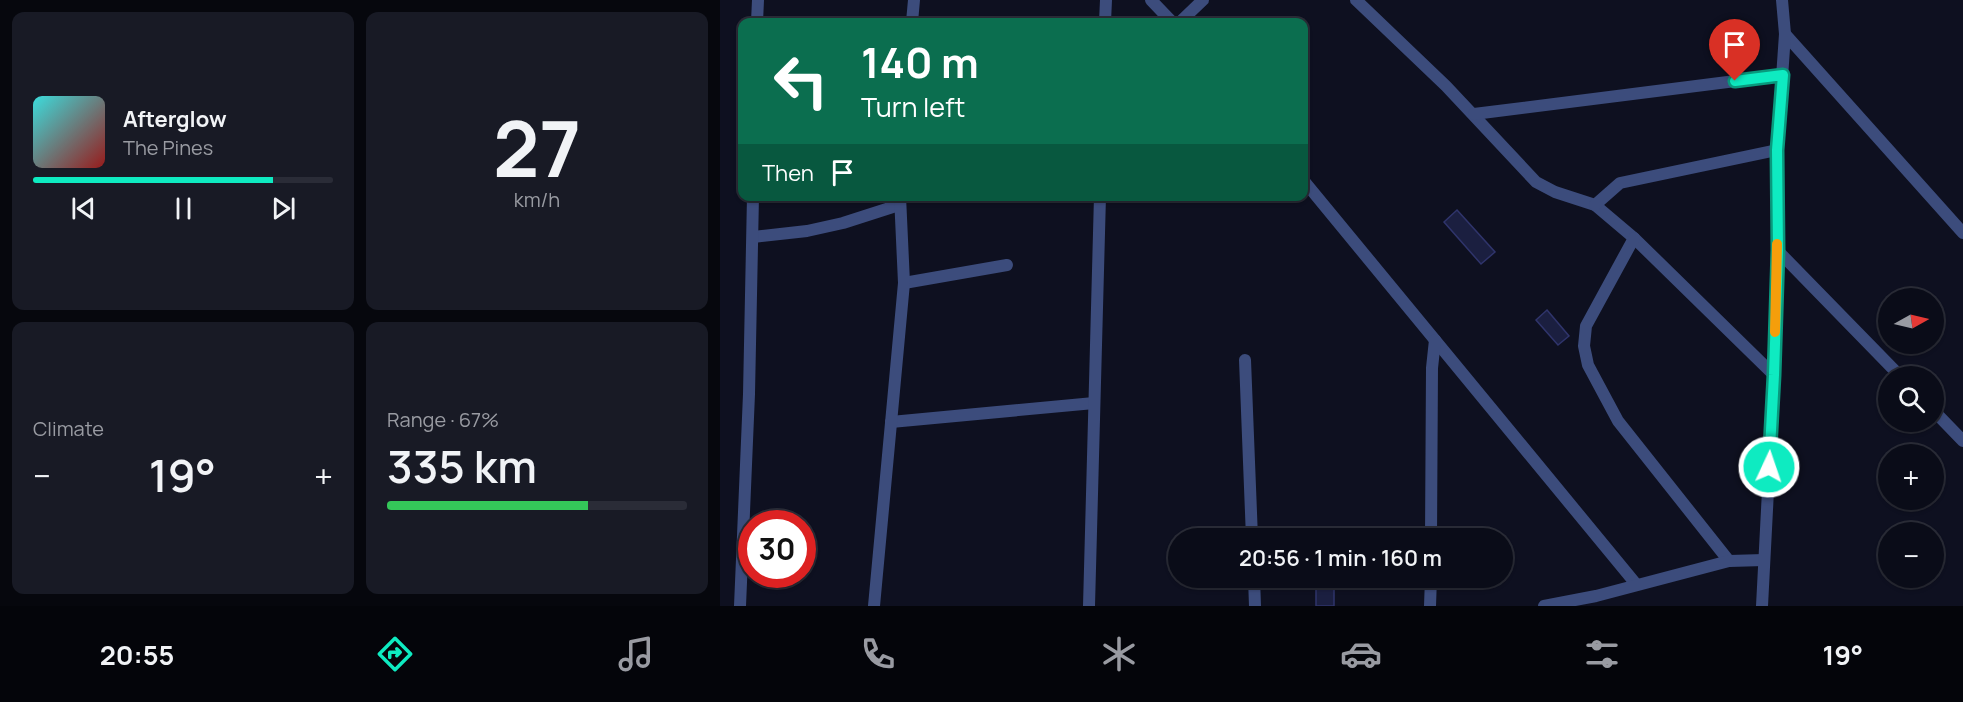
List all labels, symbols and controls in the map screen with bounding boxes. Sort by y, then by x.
pin [1709,19,1760,81]
icon: arrive [1718,28,1751,61]
text: 140 m [861,33,979,91]
icon: left [762,42,840,120]
text: Turn left [861,88,965,125]
text: 27 [493,94,581,200]
text: Afterglow [123,104,227,134]
text: The Pines [123,134,213,161]
icon: arrive [826,156,859,189]
text: Then [762,158,814,188]
text: km/h [514,186,560,213]
icon: previous [67,192,100,225]
icon: pause [167,192,200,225]
icon: next [267,192,300,225]
north arrow [1878,288,1944,354]
map controls [1878,288,1944,588]
button: search [1878,366,1944,432]
text: Range · 67% [387,406,499,433]
text: Climate [33,415,104,442]
text: 335 km [387,435,537,497]
position arrow [1737,435,1801,499]
text: 19° [149,444,216,506]
button: + [1878,444,1944,510]
text: − [33,453,51,498]
text: + [314,453,333,498]
speed limit sign: 30 [738,510,816,588]
button: − [1878,522,1944,588]
text: 20:56 · 1 min · 160 m [1239,543,1442,573]
icon: directions [374,633,416,675]
icon: music [615,633,657,675]
icon: phone [857,633,899,675]
icon: climate [1098,633,1140,675]
icon: car [1340,633,1382,675]
icon: filters [1581,633,1623,675]
text: 20:55 [100,636,174,673]
text: 19° [1822,636,1863,673]

